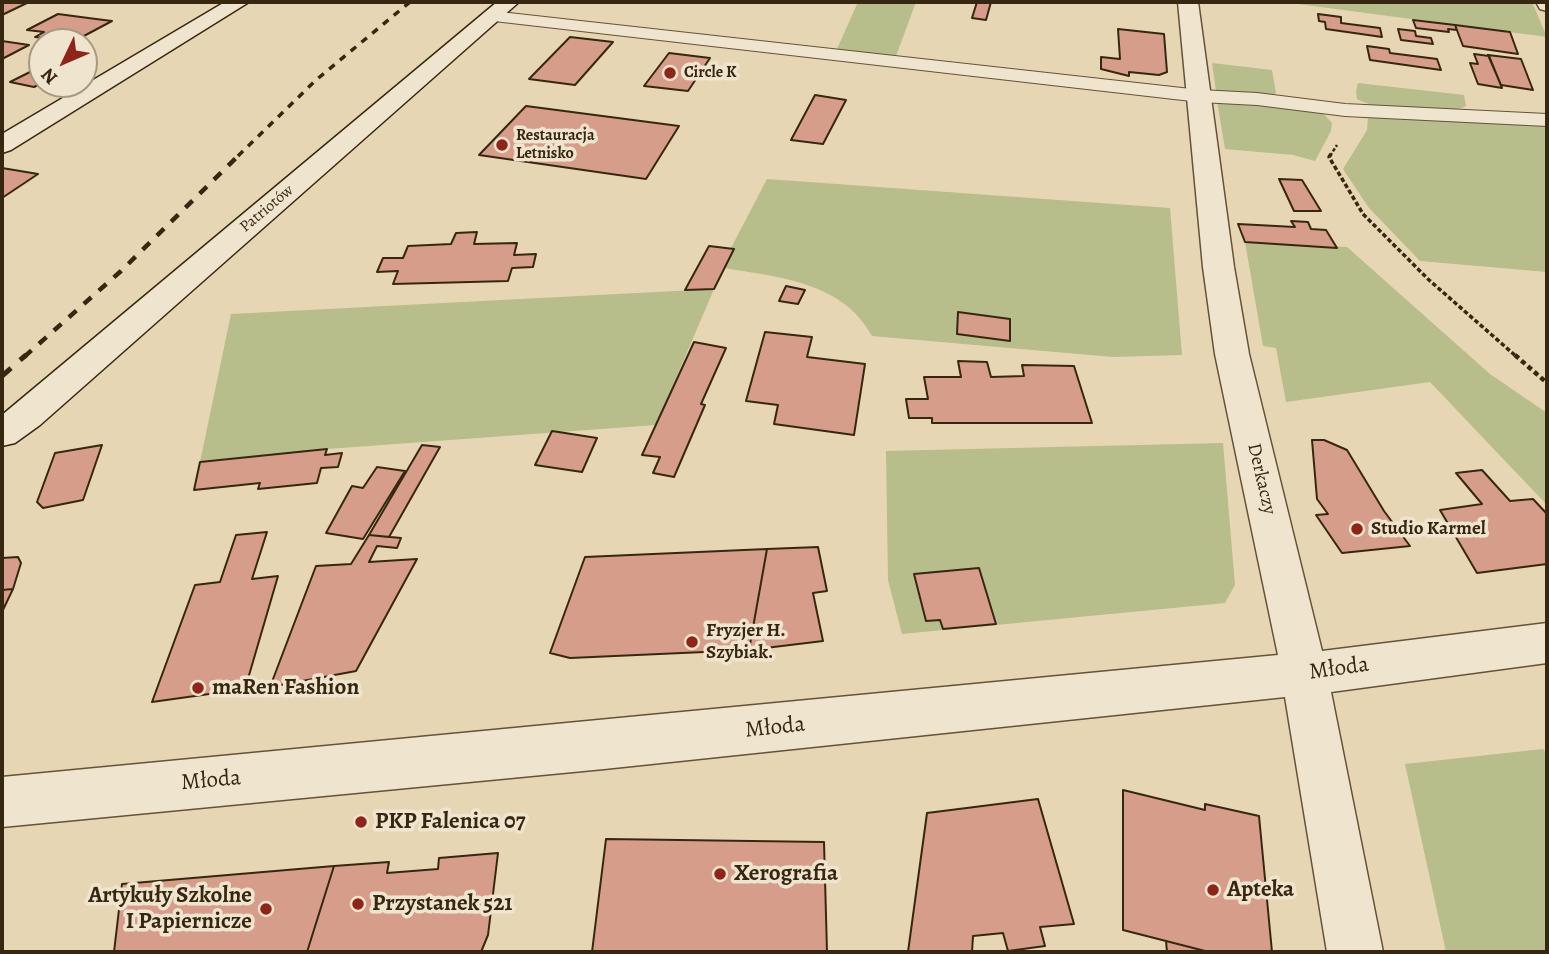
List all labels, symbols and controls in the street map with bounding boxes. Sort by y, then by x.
north arrow [28,28,98,98]
text: N [35,62,63,90]
place label: Circle K [684,63,736,83]
marker: Circle K [662,65,678,81]
place label: Restauracja Letnisko [516,126,595,164]
marker: Restauracja Letnisko [494,137,510,153]
street label: Patriotów [236,181,298,237]
street label: Derkaczy [1242,441,1280,517]
place label: Studio Karmel [1371,518,1486,540]
marker: Studio Karmel [1349,521,1365,537]
place label: Fryzjer H. Szybiak. [706,620,785,664]
marker: Fryzjer H. Szybiak. [684,634,700,650]
street label: Młoda [1307,651,1371,687]
place label: maRen Fashion [212,674,359,702]
marker: maRen Fashion [190,680,206,696]
street label: Młoda [744,711,806,745]
street label: Młoda [180,765,242,797]
place label: PKP Falenica 07 [375,808,525,836]
marker: PKP Falenica 07 [353,814,369,830]
place label: Xerografia [734,860,838,888]
marker: Xerografia [712,866,728,882]
place label: Apteka [1227,876,1294,904]
place label: Artykuły Szkolne I Papiernicze [88,882,252,936]
marker: Apteka [1205,882,1221,898]
place label: Przystanek 521 [372,890,513,918]
marker: Przystanek 521 [350,896,366,912]
marker: Artykuły Szkolne I Papiernicze [258,901,274,917]

